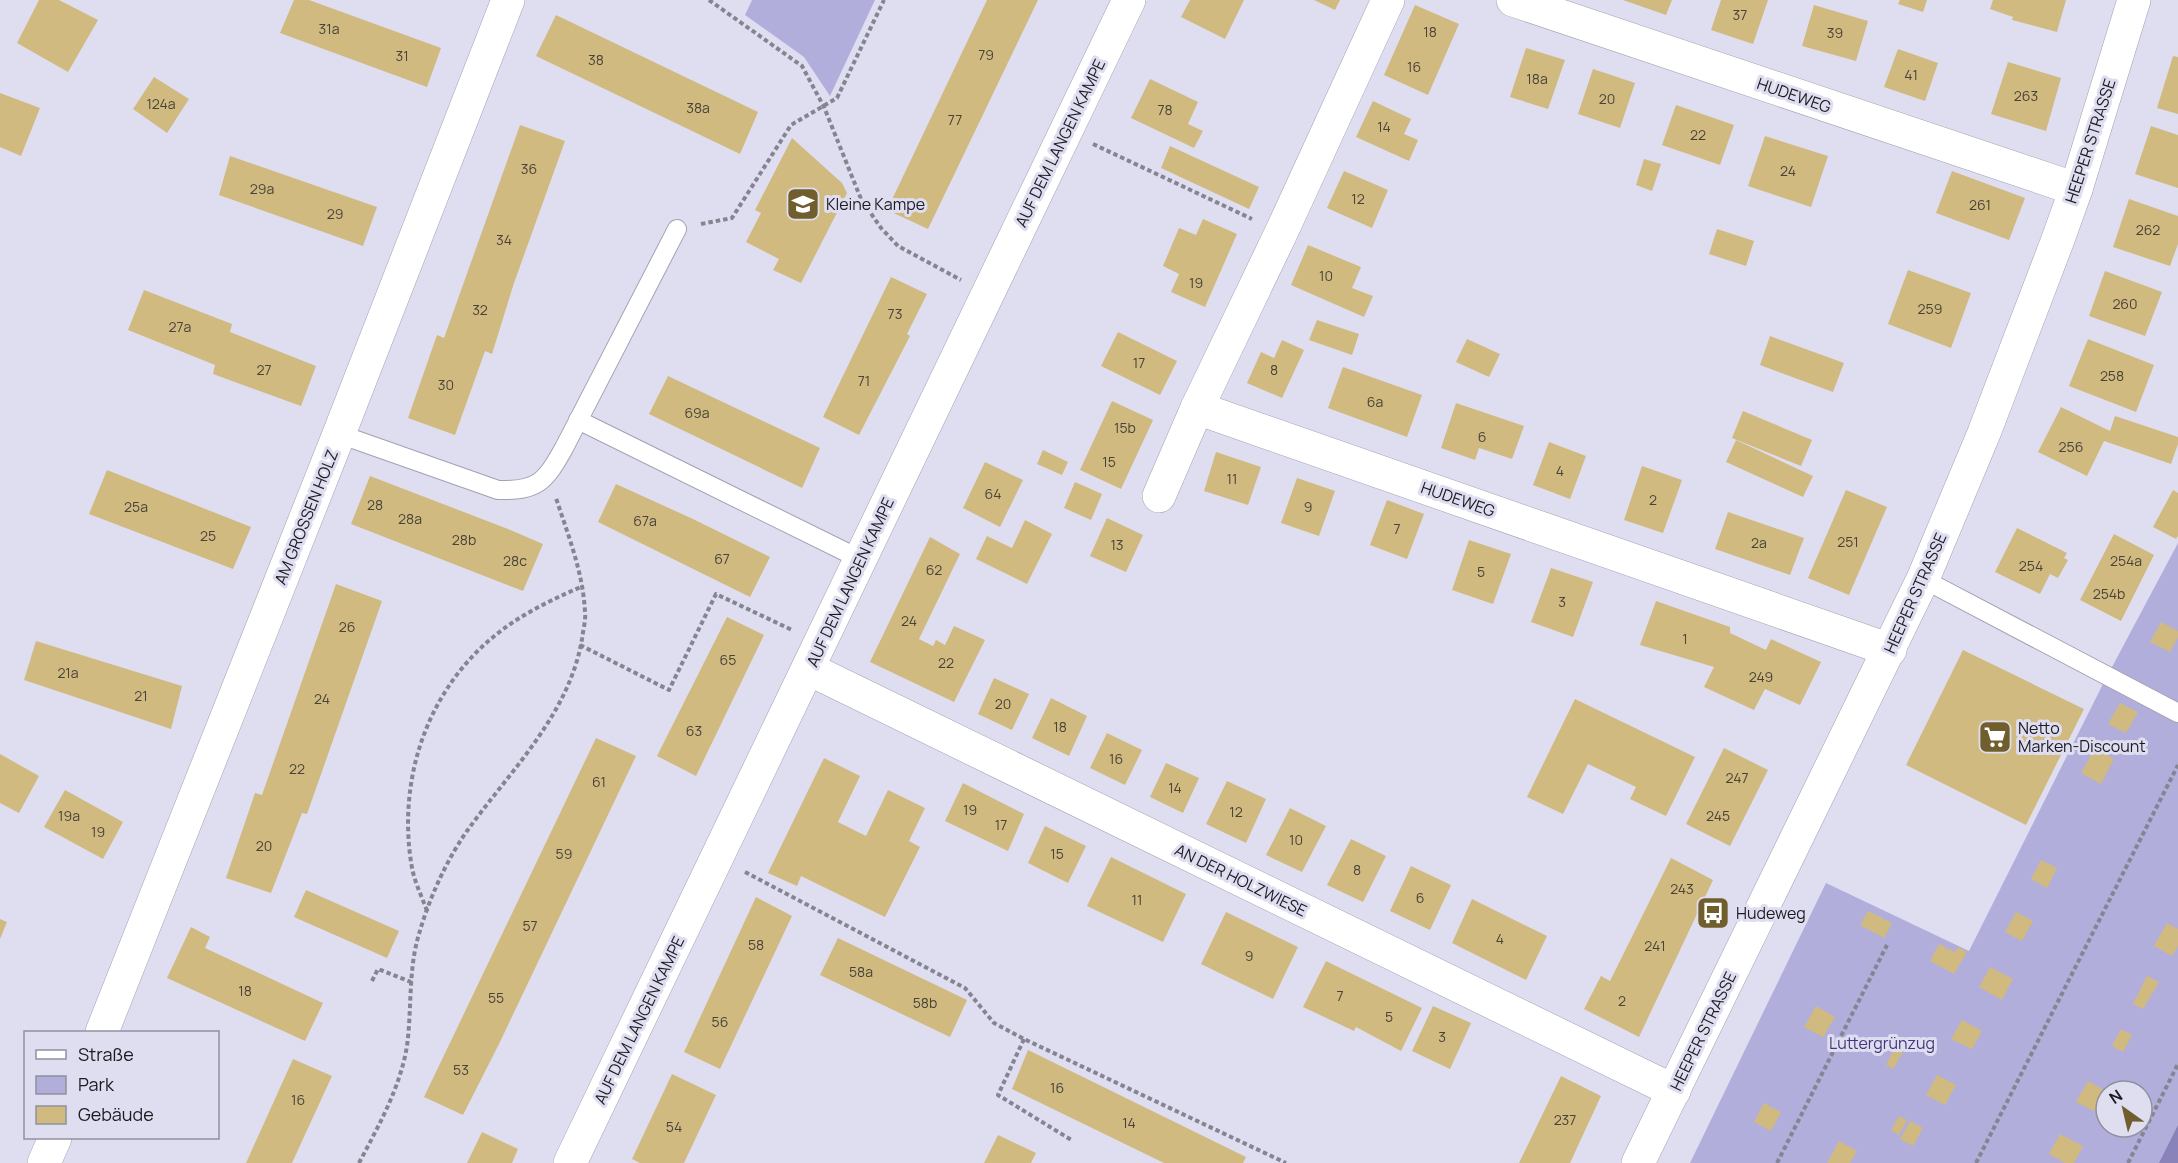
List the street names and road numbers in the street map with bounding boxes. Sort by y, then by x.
street label: AUF DEM LANGEN KAMPE [1010,55,1110,231]
street label: HUDEWEG [1754,72,1834,118]
street label: HEEPER STRASSE [2060,76,2120,206]
street label: AM GROSSEN HOLZ [269,446,343,588]
street label: HUDEWEG [1418,476,1498,522]
street label: AUF DEM LANGEN KAMPE [801,494,899,670]
street label: HEEPER STRASSE [1879,529,1951,657]
street label: AN DER HOLZWIESE [1171,838,1311,922]
street label: AUF DEM LANGEN KAMPE [589,932,689,1108]
street label: HEEPER STRASSE [1665,968,1741,1094]

